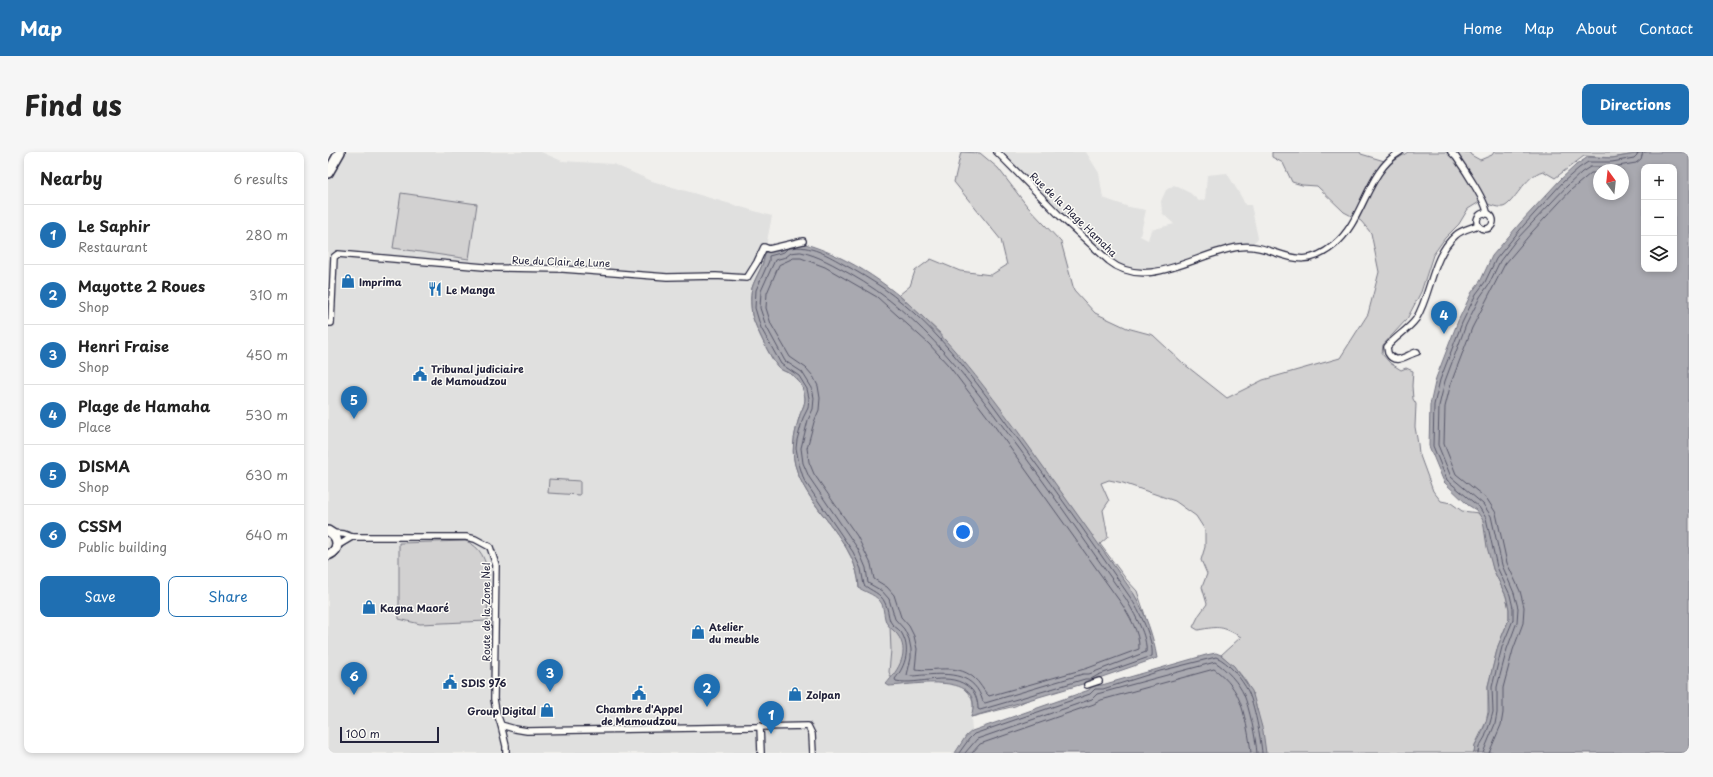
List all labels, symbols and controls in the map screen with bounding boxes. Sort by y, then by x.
text: Map [20,14,62,42]
text: Home [1463,18,1502,39]
text: Map [1524,18,1554,39]
text: About [1576,18,1617,39]
text: Contact [1639,18,1693,39]
text: Find us [24,83,122,126]
button: Directions [1582,84,1689,125]
north arrow [1593,164,1629,200]
map controls [1641,164,1677,272]
button: + [1641,164,1677,200]
text: Nearby [40,165,102,191]
street label: Rue de la Plage Hamaha [1027,168,1121,260]
text: 6 results [233,169,288,188]
button: − [1641,200,1677,236]
text: Le Saphir [78,214,150,237]
text: 1 [50,225,56,244]
text: 280 m [246,225,288,244]
button: layers [1641,236,1677,272]
text: Restaurant [78,237,148,256]
street label: Rue du Clair de Lune [512,252,610,270]
shop icon: Imprima [340,273,356,289]
text: Mayotte 2 Roues [78,274,205,297]
place label: Imprima [359,274,402,289]
restaurant icon: Le Manga [427,281,443,297]
place label: Le Manga [446,282,495,297]
text: 2 [48,285,58,304]
text: 310 m [249,285,288,304]
text: Shop [78,297,109,316]
pin: 4 [1431,301,1457,334]
text: Henri Fraise [78,334,169,357]
text: 3 [49,345,57,364]
text: 450 m [246,345,288,364]
text: Shop [78,357,109,376]
place label: Tribunal judiciaire de Mamoudzou [431,361,524,388]
public building icon: Tribunal judiciaire de Mamoudzou [412,366,428,382]
pin: 5 [341,386,367,419]
text: Plage de Hamaha [78,394,210,417]
text: 4 [49,405,57,424]
text: 530 m [245,405,288,424]
text: Place [78,417,111,436]
text: DISMA [78,454,130,477]
text: 5 [49,465,57,484]
text: 630 m [245,465,288,484]
text: Shop [78,477,109,496]
text: CSSM [78,514,122,537]
your location [953,522,973,542]
text: 6 [48,525,58,544]
text: 640 m [245,525,288,544]
text: Public building [78,537,167,556]
street label: Route de la Zone Nel [478,562,493,661]
button: Save [40,576,160,617]
button: Share [168,576,288,617]
shop icon: Kagna Maoré [361,599,377,615]
place label: Kagna Maoré [380,600,449,615]
place label: Atelier du meuble [709,619,760,646]
shop icon: Atelier du meuble [690,624,706,640]
pin: 3 [537,659,563,692]
pin: 6 [341,662,367,695]
public building icon: SDIS 976 [442,674,458,690]
pin: 2 [694,674,720,707]
place label: SDIS 976 [461,675,506,690]
public building icon: Chambre d'Appel de Mamoudzou [631,685,647,701]
shop icon: Zolpan [787,686,803,702]
place label: Zolpan [806,687,841,702]
place label: Chambre d'Appel de Mamoudzou [596,701,683,728]
pin: 1 [758,701,784,734]
shop icon: Group Digital [539,702,555,718]
place label: Group Digital [467,703,536,718]
scale bar [340,725,439,744]
text: 100 m [346,725,380,742]

